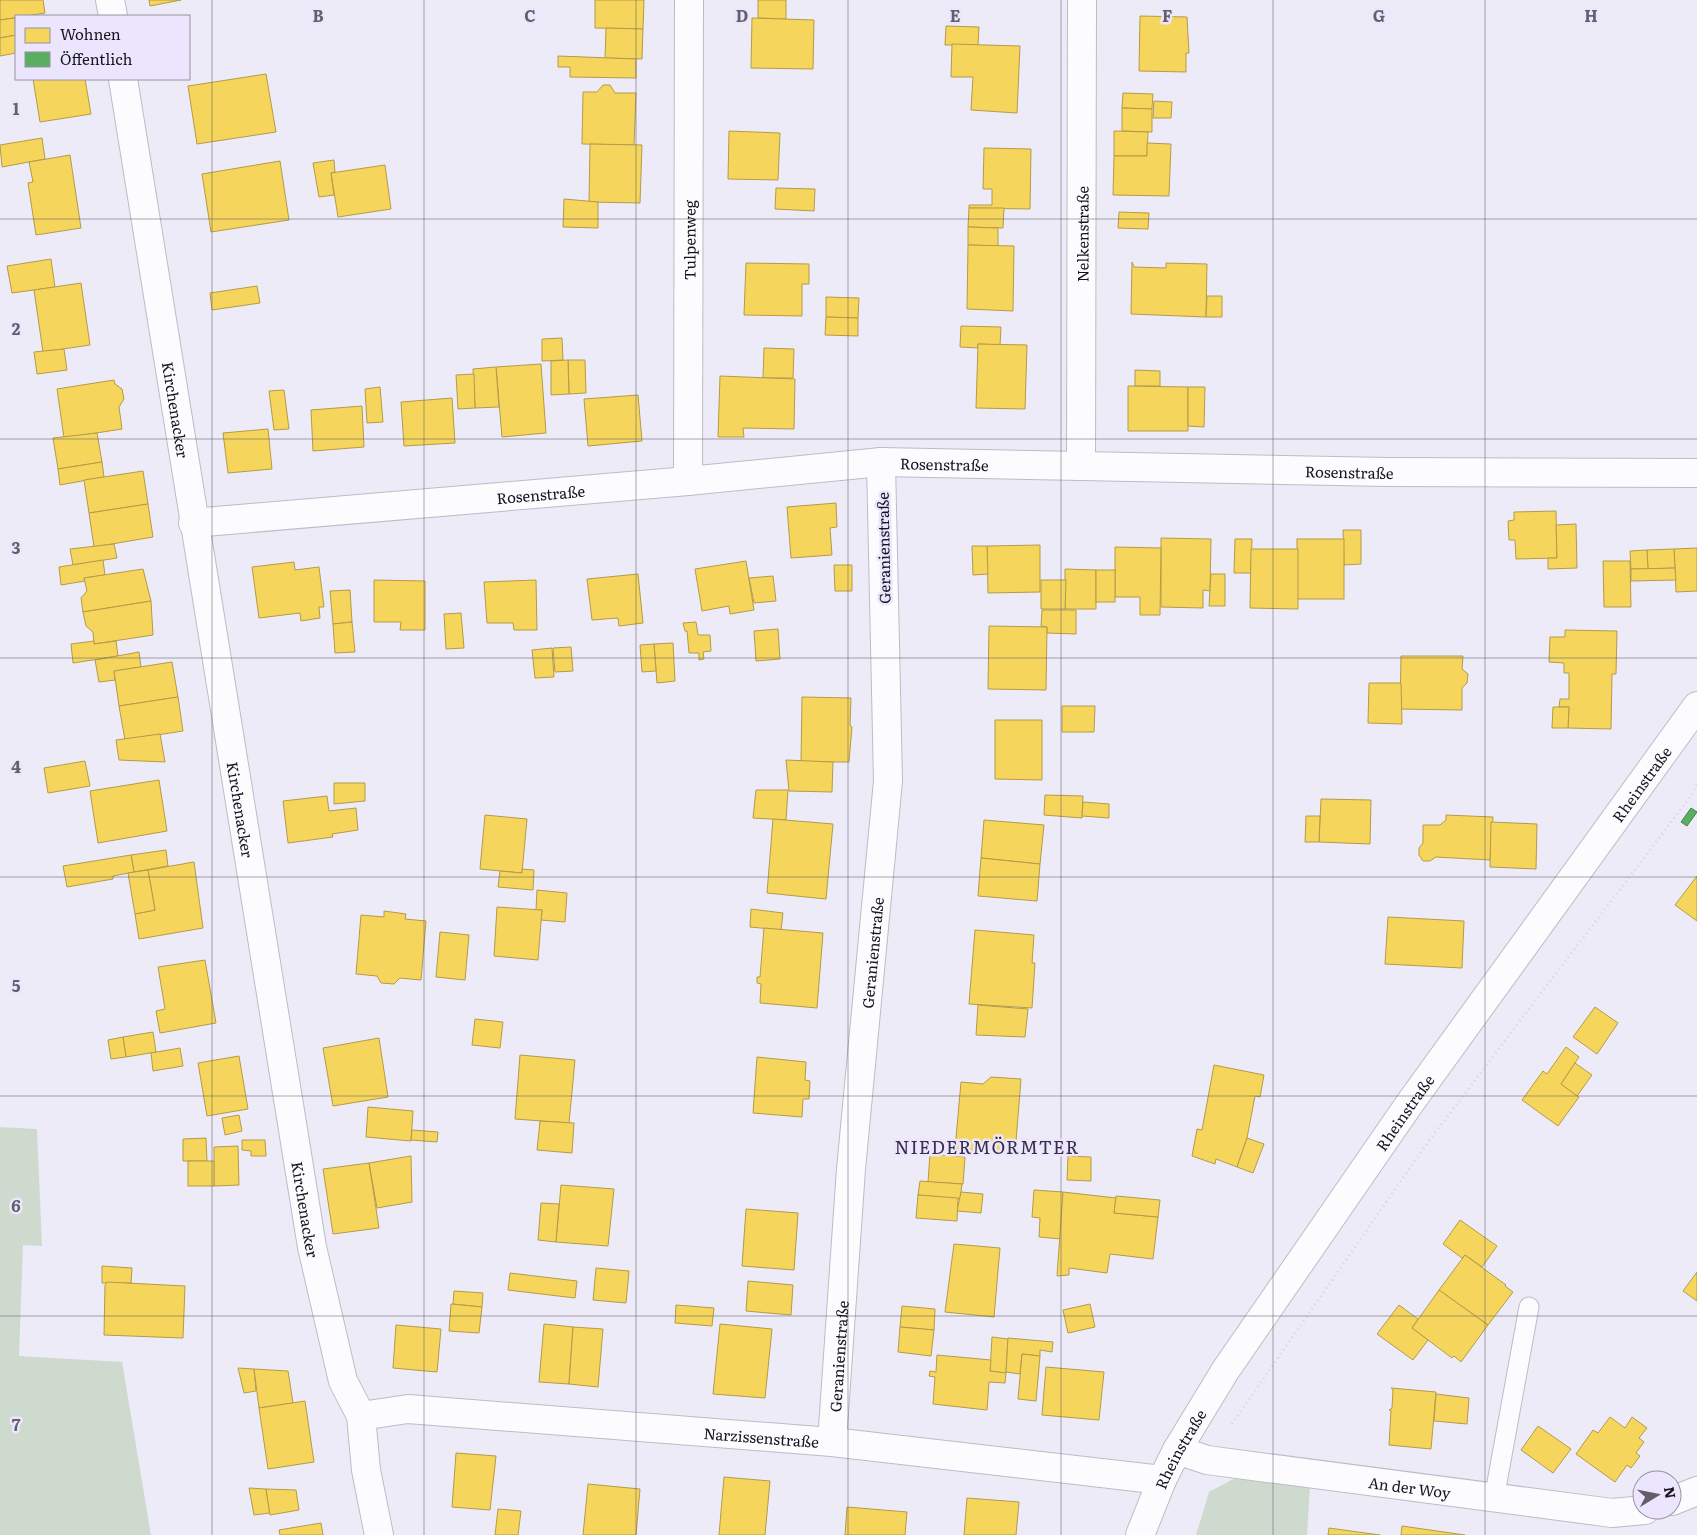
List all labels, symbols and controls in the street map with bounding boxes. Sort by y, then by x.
text: B [312,3,324,27]
text: C [524,3,536,27]
text: D [736,3,748,27]
text: E [950,3,961,27]
text: F [1162,3,1172,27]
text: G [1373,3,1385,27]
text: H [1584,3,1598,27]
legend [15,15,190,80]
text: Wohnen [60,22,121,45]
text: Öffentlich [60,47,133,70]
text: 1 [13,96,20,120]
street label: Nelkenstraße [1070,186,1093,282]
street label: Tulpenweg [677,199,700,280]
text: 2 [12,316,21,340]
street label: Kirchenacker [157,360,196,460]
street label: Rosenstraße [900,451,989,476]
street label: Rosenstraße [1305,459,1394,484]
street label: Rosenstraße [496,478,586,509]
street label: Geranienstraße [871,492,895,604]
text: 3 [12,535,21,559]
street label: Rheinstraße [1606,741,1676,826]
text: 4 [11,754,21,778]
street label: Kirchenacker [222,760,260,859]
street label: Geranienstraße [855,896,888,1009]
text: 5 [12,973,21,997]
street label: Rheinstraße [1369,1069,1439,1155]
district label: NIEDERMÖRMTER [894,1133,1080,1160]
street label: Kirchenacker [287,1159,326,1260]
text: 6 [11,1193,21,1217]
street label: Geranienstraße [823,1299,853,1413]
street label: Rheinstraße [1148,1404,1211,1492]
text: 7 [12,1412,21,1436]
street label: Narzissenstraße [703,1421,820,1452]
street label: An der Woy [1367,1470,1453,1503]
north arrow [1632,1470,1682,1520]
text: N [1660,1485,1682,1500]

